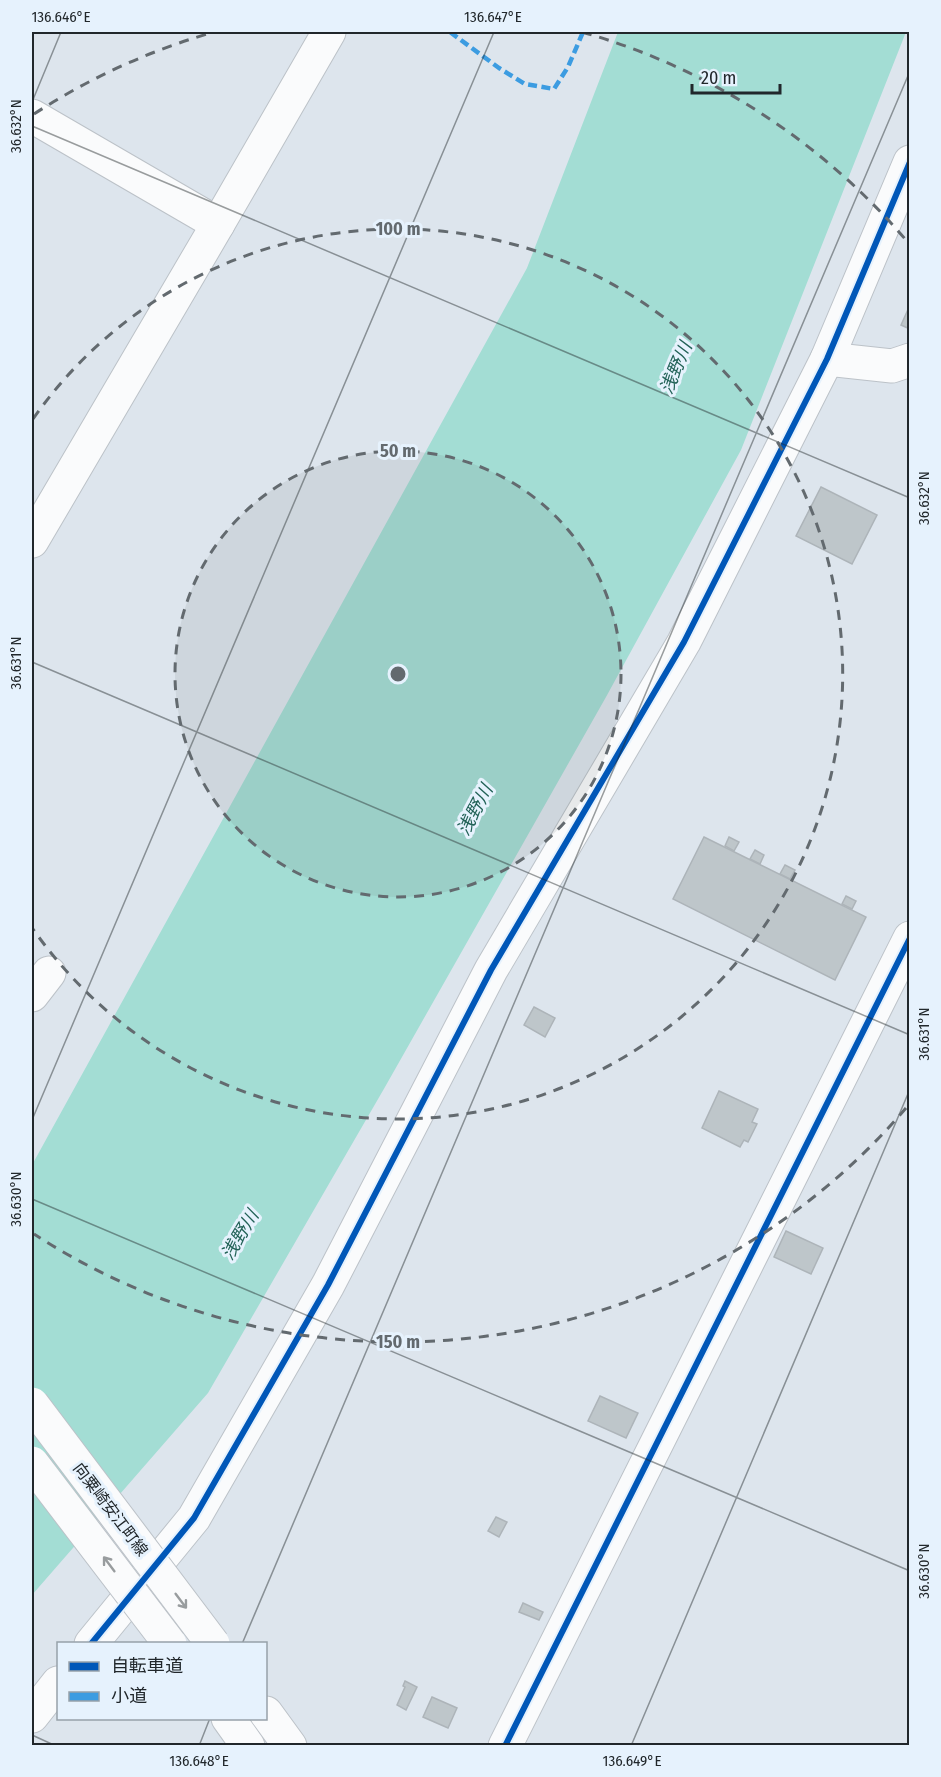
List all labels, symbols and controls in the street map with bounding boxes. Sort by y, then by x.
text: 136.646°E [31,8,91,26]
text: 136.647°E [464,8,522,26]
scale bar [692,57,780,95]
text: 20 m [701,67,736,89]
text: 36.632°N [7,99,25,153]
text: 100 m [376,218,420,240]
water label: 浅野川 [655,337,697,397]
text: 50 m [380,440,416,462]
text: 36.632°N [915,471,933,525]
text: 36.631°N [7,637,25,689]
centre of rings [388,664,408,684]
water label: 浅野川 [453,779,498,839]
text: 36.631°N [915,1008,933,1060]
text: 36.630°N [7,1171,25,1227]
water label: 浅野川 [217,1204,264,1264]
text: 150 m [376,1331,420,1353]
street label: 向粟崎安江町線 [69,1459,152,1560]
text: 36.630°N [915,1543,933,1599]
one-way arrow [102,1556,115,1572]
one-way arrow [174,1593,187,1609]
legend [57,1642,267,1720]
text: 自転車道 [111,1655,183,1677]
text: 小道 [111,1685,147,1707]
text: 136.648°E [169,1752,229,1770]
text: 136.649°E [603,1752,661,1770]

